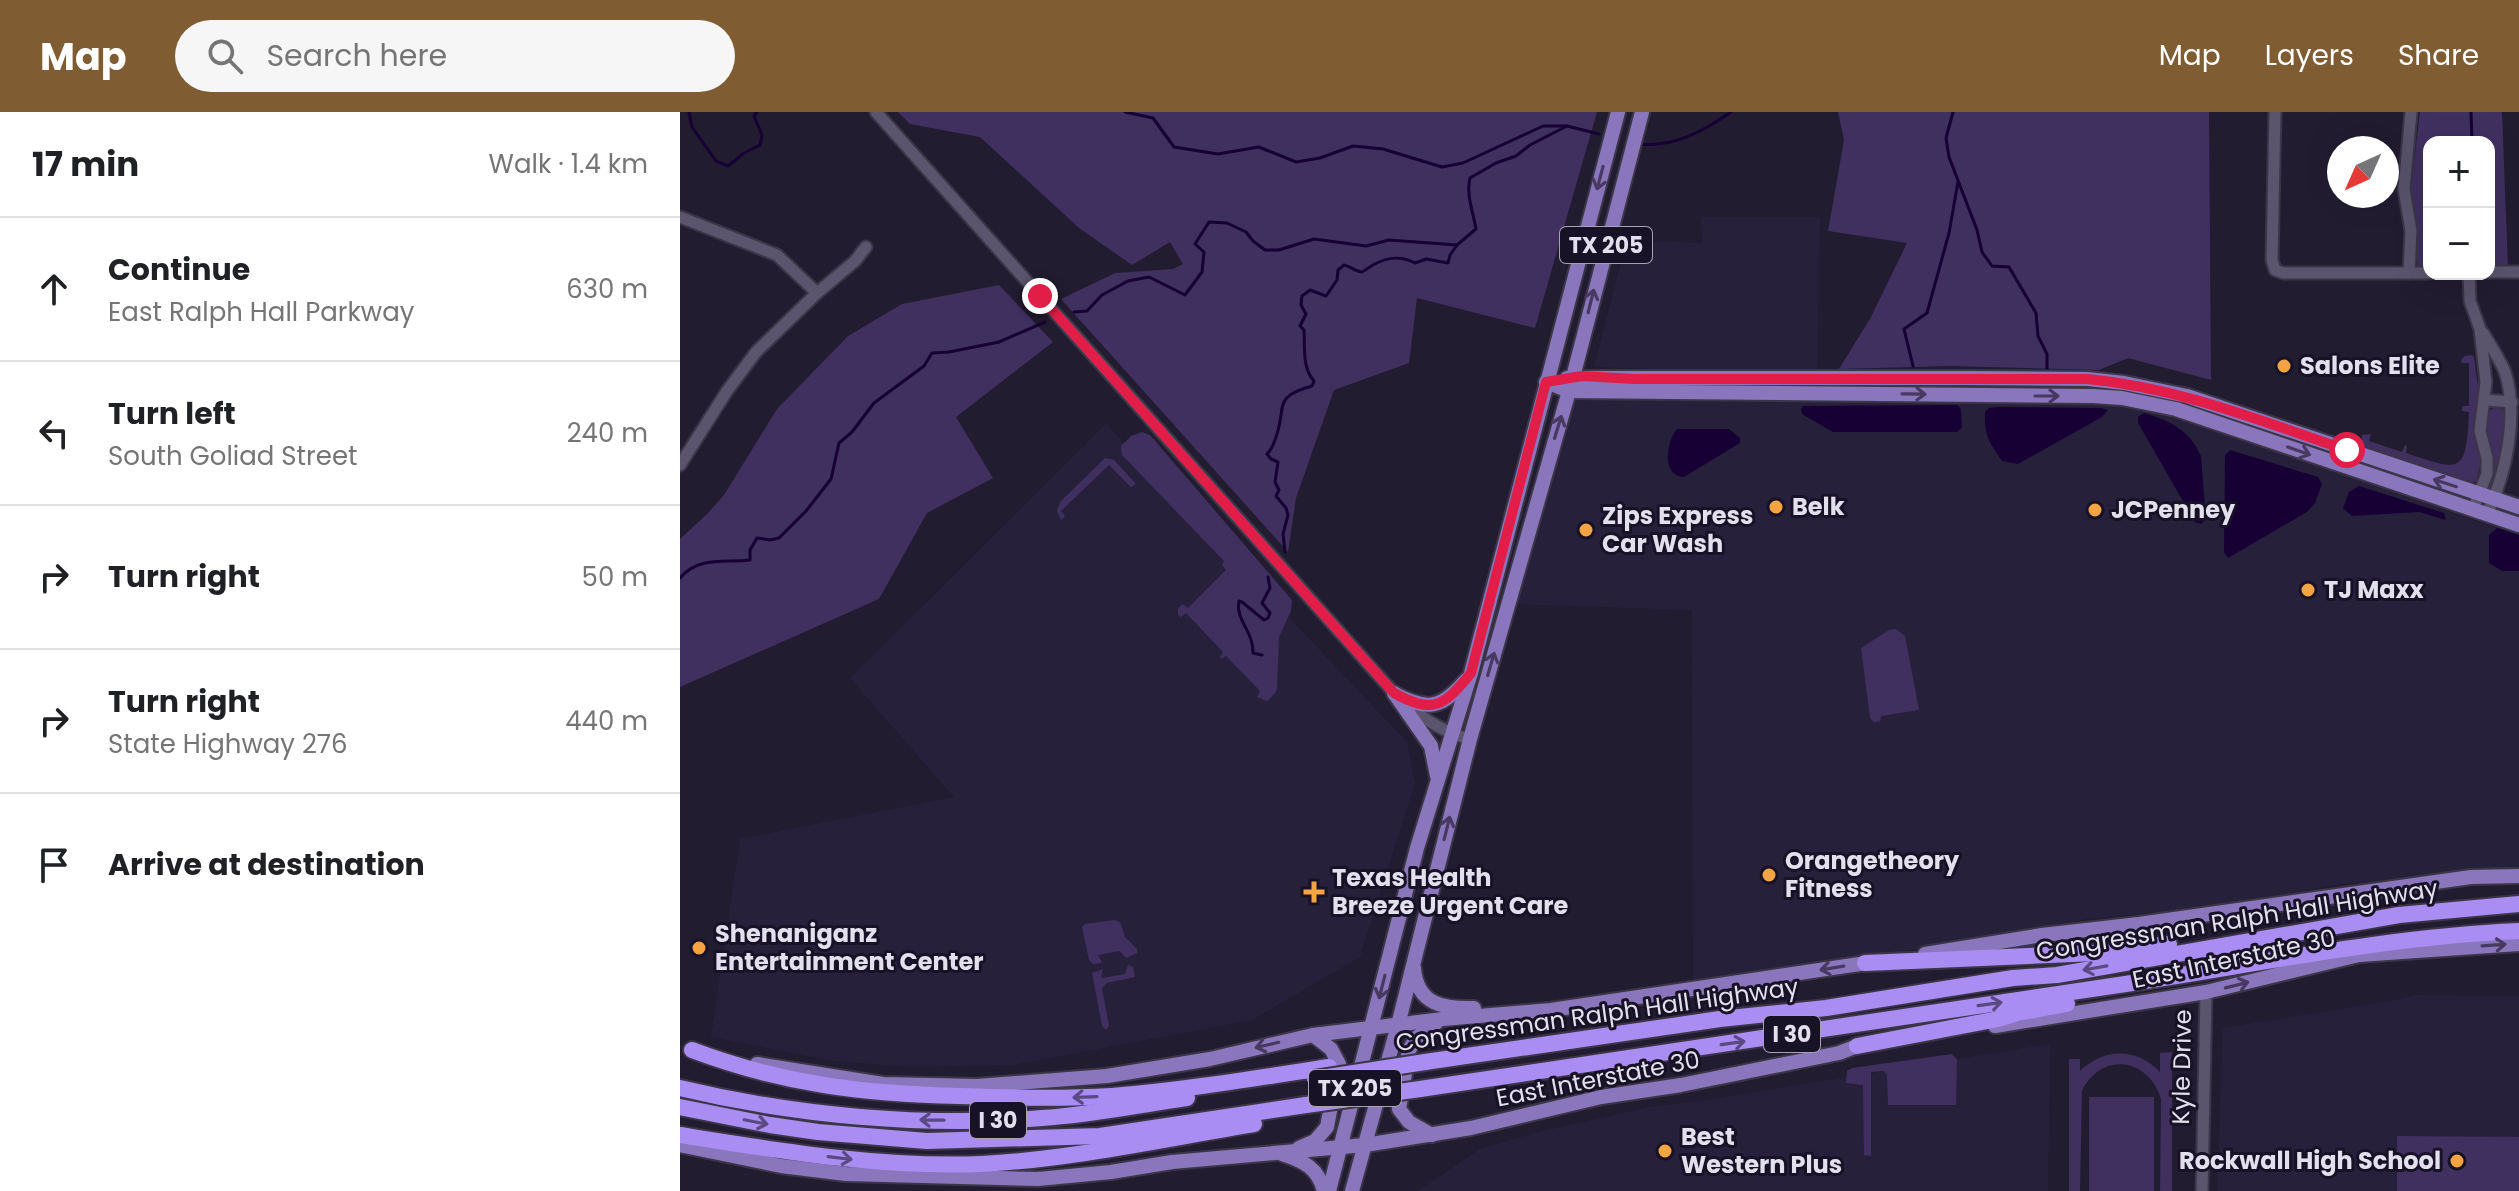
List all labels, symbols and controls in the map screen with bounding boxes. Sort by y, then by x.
search box [175,20,735,92]
text: Map [40,30,127,83]
icon: search [203,34,247,78]
text: Search here [267,34,447,77]
text: Map [2159,36,2221,75]
text: Layers [2265,36,2354,75]
text: Share [2398,36,2479,75]
north arrow [2327,136,2399,208]
map controls [2423,136,2495,280]
button: + [2423,136,2495,208]
text: 17 min [32,140,139,188]
text: Walk · 1.4 km [489,146,648,182]
one-way arrow [1592,164,1607,190]
button: − [2423,208,2495,280]
road number: TX 205 [1560,227,1652,263]
text: Continue [108,248,250,291]
icon: ahead [32,267,76,311]
text: 630 m [566,271,648,307]
route end [1022,278,1058,314]
one-way arrow [1584,289,1599,315]
text: East Ralph Hall Parkway [108,294,414,330]
place label: Salons Elite [2300,349,2440,382]
marker: Salons Elite [2275,357,2293,375]
one-way arrow [1900,387,1927,402]
one-way arrow [2033,388,2060,403]
text: Turn left [108,392,236,435]
icon: left [32,411,76,455]
text: 240 m [567,415,648,451]
one-way arrow [1551,415,1566,441]
route start [2329,432,2365,468]
text: South Goliad Street [108,438,357,474]
one-way arrow [2286,445,2311,460]
one-way arrow [2433,474,2458,489]
place label: Belk [1792,490,1845,523]
place label: JCPenney [2111,493,2236,526]
marker: Belk [1767,498,1785,516]
place label: Zips Express Car Wash [1602,499,1753,560]
marker: JCPenney [2086,501,2104,519]
marker: Zips Express Car Wash [1577,521,1595,539]
icon: right [32,555,76,599]
text: Turn right [108,555,260,598]
text: 50 m [582,559,648,595]
place label: TJ Maxx [2324,573,2425,606]
marker: TJ Maxx [2299,581,2317,599]
one-way arrow [1484,651,1499,677]
text: Turn right [108,680,260,723]
icon: right [32,699,76,743]
text: 440 m [565,703,648,739]
text: State Highway 276 [108,726,348,762]
one-way arrow [1441,816,1456,842]
icon: arrive [32,843,76,887]
text: Arrive at destination [108,843,425,886]
place label: Orangetheory Fitness [1785,844,1960,905]
place label: Texas Health Breeze Urgent Care [1332,861,1569,922]
marker: Orangetheory Fitness [1760,866,1778,884]
street label: Congressman Ralph Hall Highway [2034,871,2441,968]
marker: Texas Health Breeze Urgent Care [1303,881,1325,903]
place label: Shenaniganz Entertainment Center [715,917,984,978]
street label: East Interstate 30 [2129,921,2338,996]
one-way arrow [2480,937,2507,952]
marker: Shenaniganz Entertainment Center [690,939,708,957]
one-way arrow [2083,961,2109,976]
one-way arrow [1820,962,1845,977]
street label: Congressman Ralph Hall Highway [1393,970,1801,1059]
one-way arrow [1373,974,1388,1000]
one-way arrow [2224,976,2250,991]
one-way arrow [1977,996,2002,1011]
street label: Kyle Drive [2164,1009,2199,1125]
road number: I 30 [1764,1016,1820,1052]
one-way arrow [1720,1035,1745,1050]
one-way arrow [1255,1038,1281,1053]
street label: East Interstate 30 [1493,1043,1703,1114]
road number: TX 205 [1309,1070,1401,1106]
one-way arrow [1072,1089,1099,1104]
road number: I 30 [970,1102,1026,1138]
one-way arrow [919,1113,946,1128]
one-way arrow [743,1115,769,1130]
place label: Best Western Plus [1681,1120,1842,1181]
marker: Best Western Plus [1656,1142,1674,1160]
place label: Rockwall High School [2179,1144,2441,1177]
one-way arrow [827,1151,852,1166]
marker: Rockwall High School [2448,1152,2466,1170]

